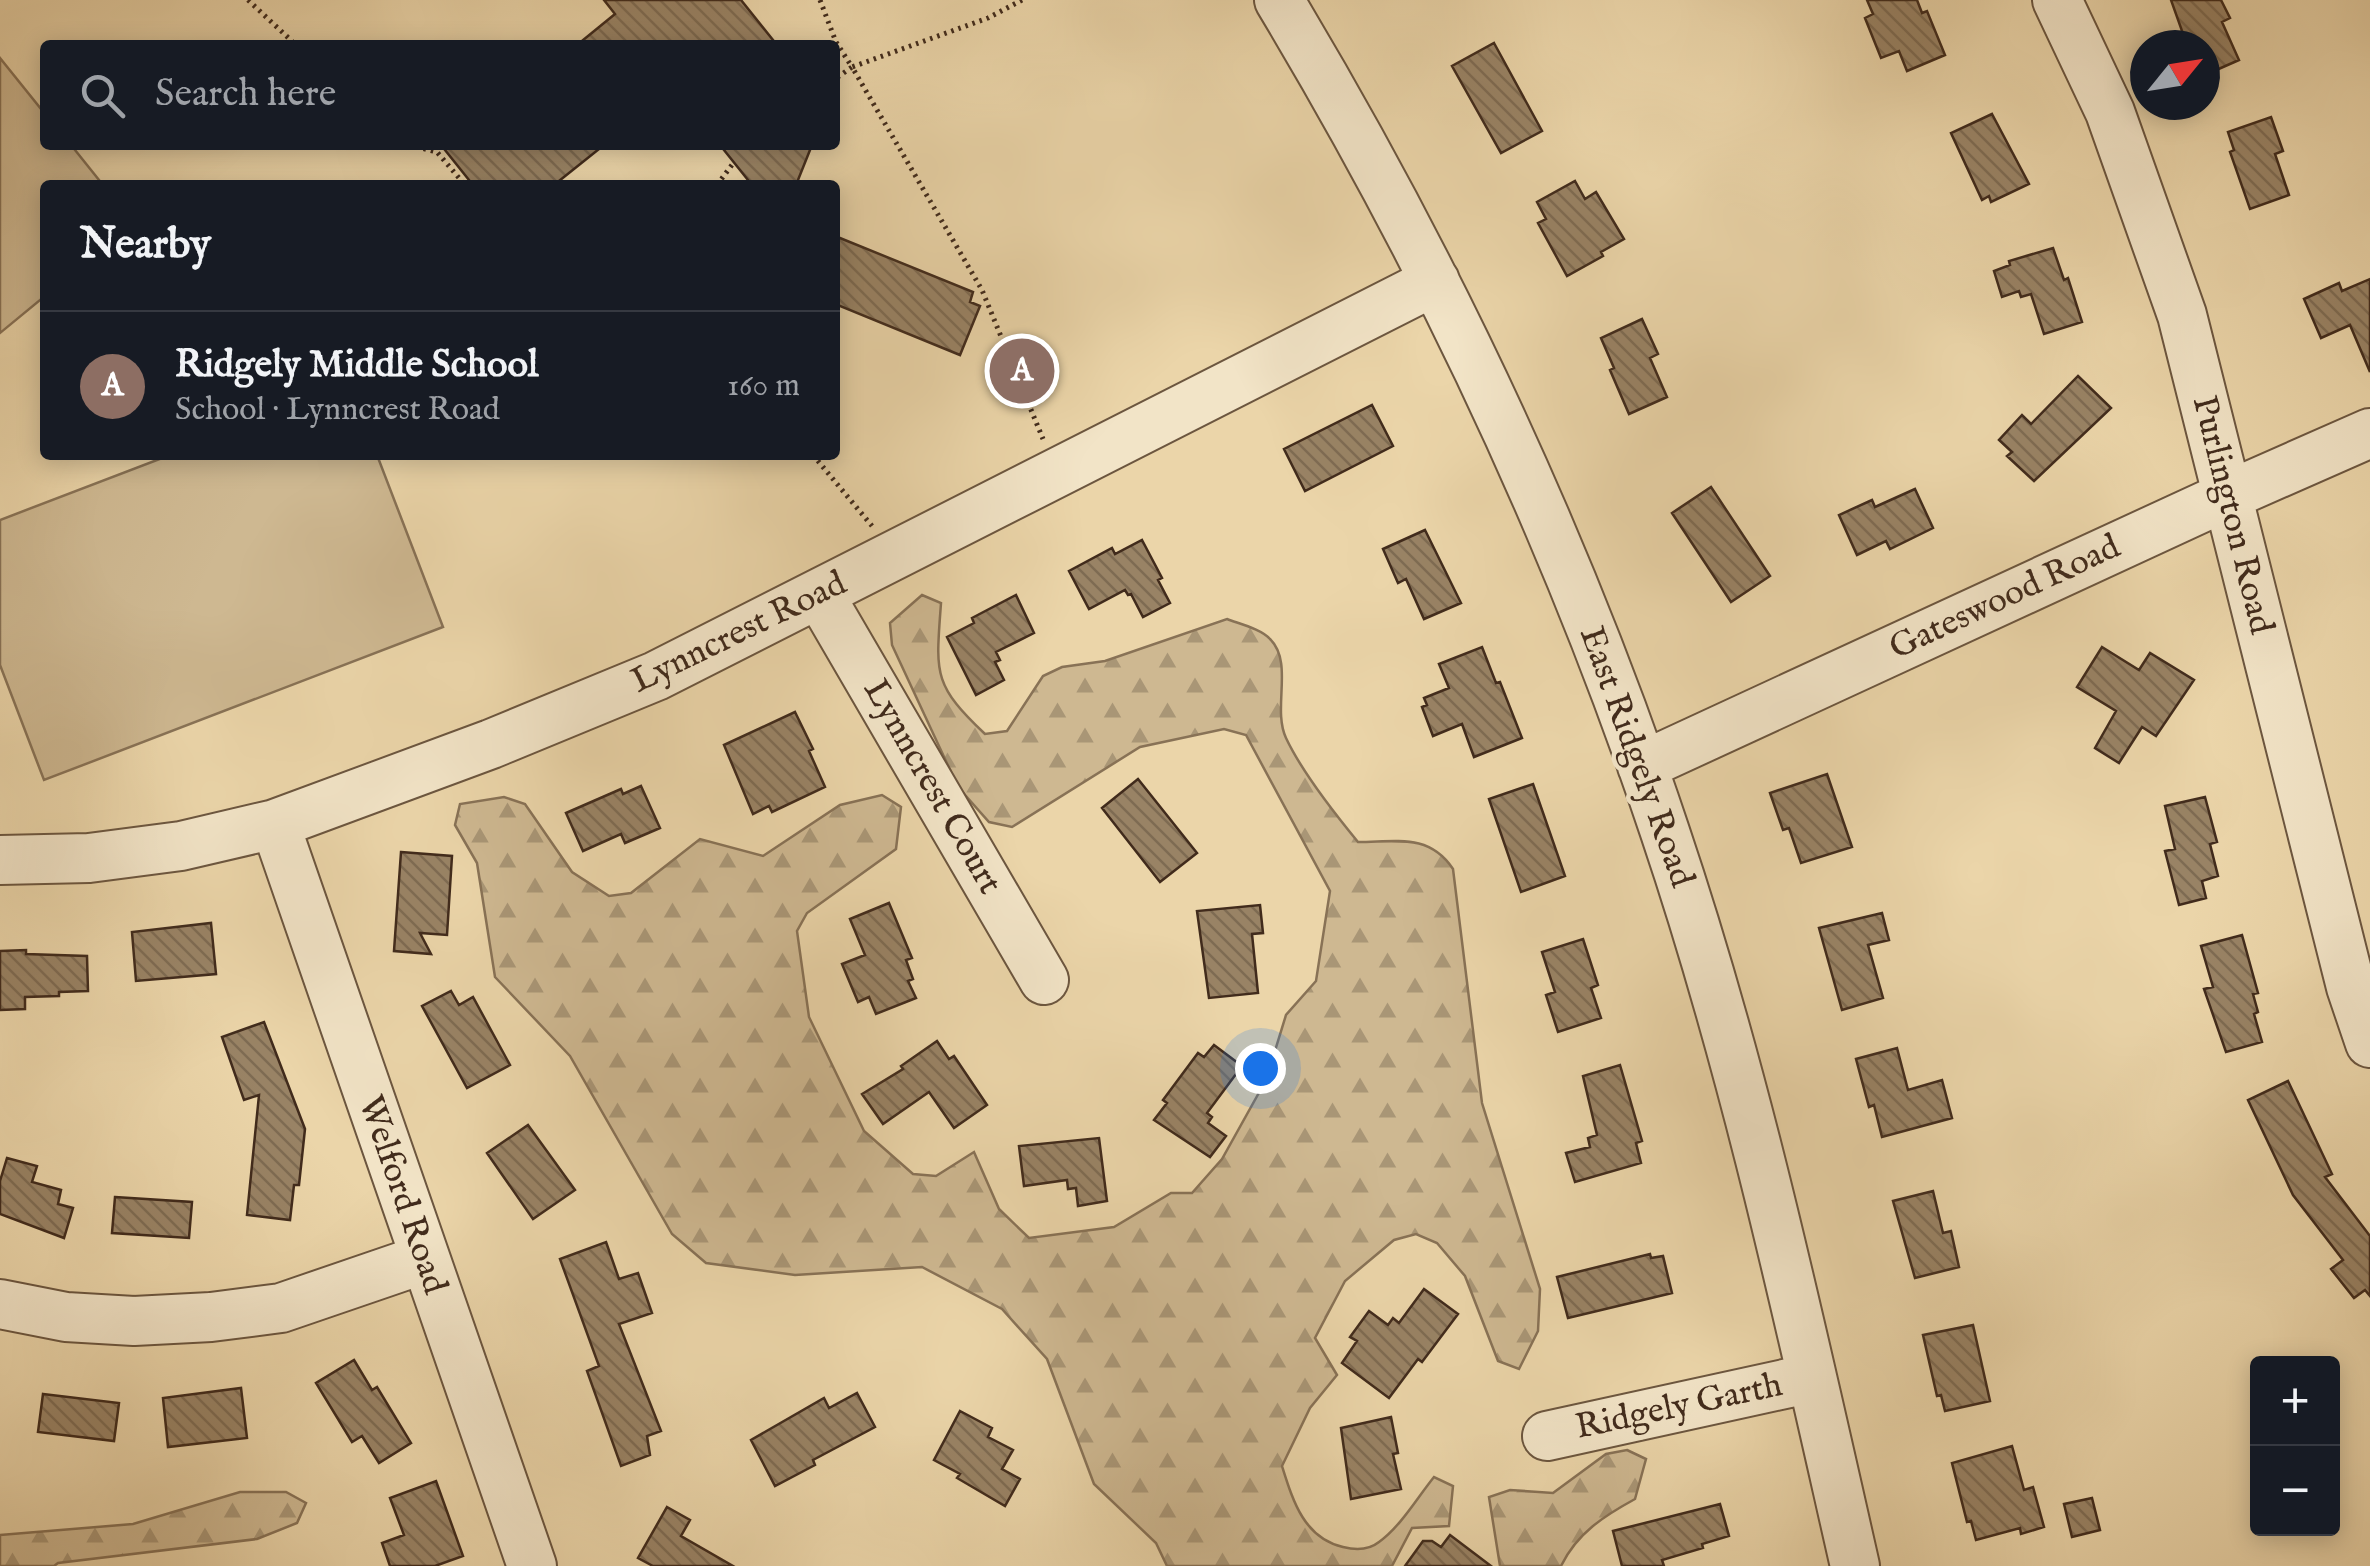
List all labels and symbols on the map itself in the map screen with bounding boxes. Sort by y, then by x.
north arrow [2130,30,2220,120]
pin: A [990,334,1054,408]
street label: Purlington Road [2181,391,2283,639]
street label: Gateswood Road [1883,525,2128,671]
street label: Lynncrest Road [624,561,854,704]
street label: East Ridgely Road [1568,621,1704,894]
street label: Lynncrest Court [852,671,1012,903]
your location [1235,1043,1286,1094]
street label: Welford Road [347,1090,457,1300]
street label: Ridgely Garth [1572,1363,1787,1451]

